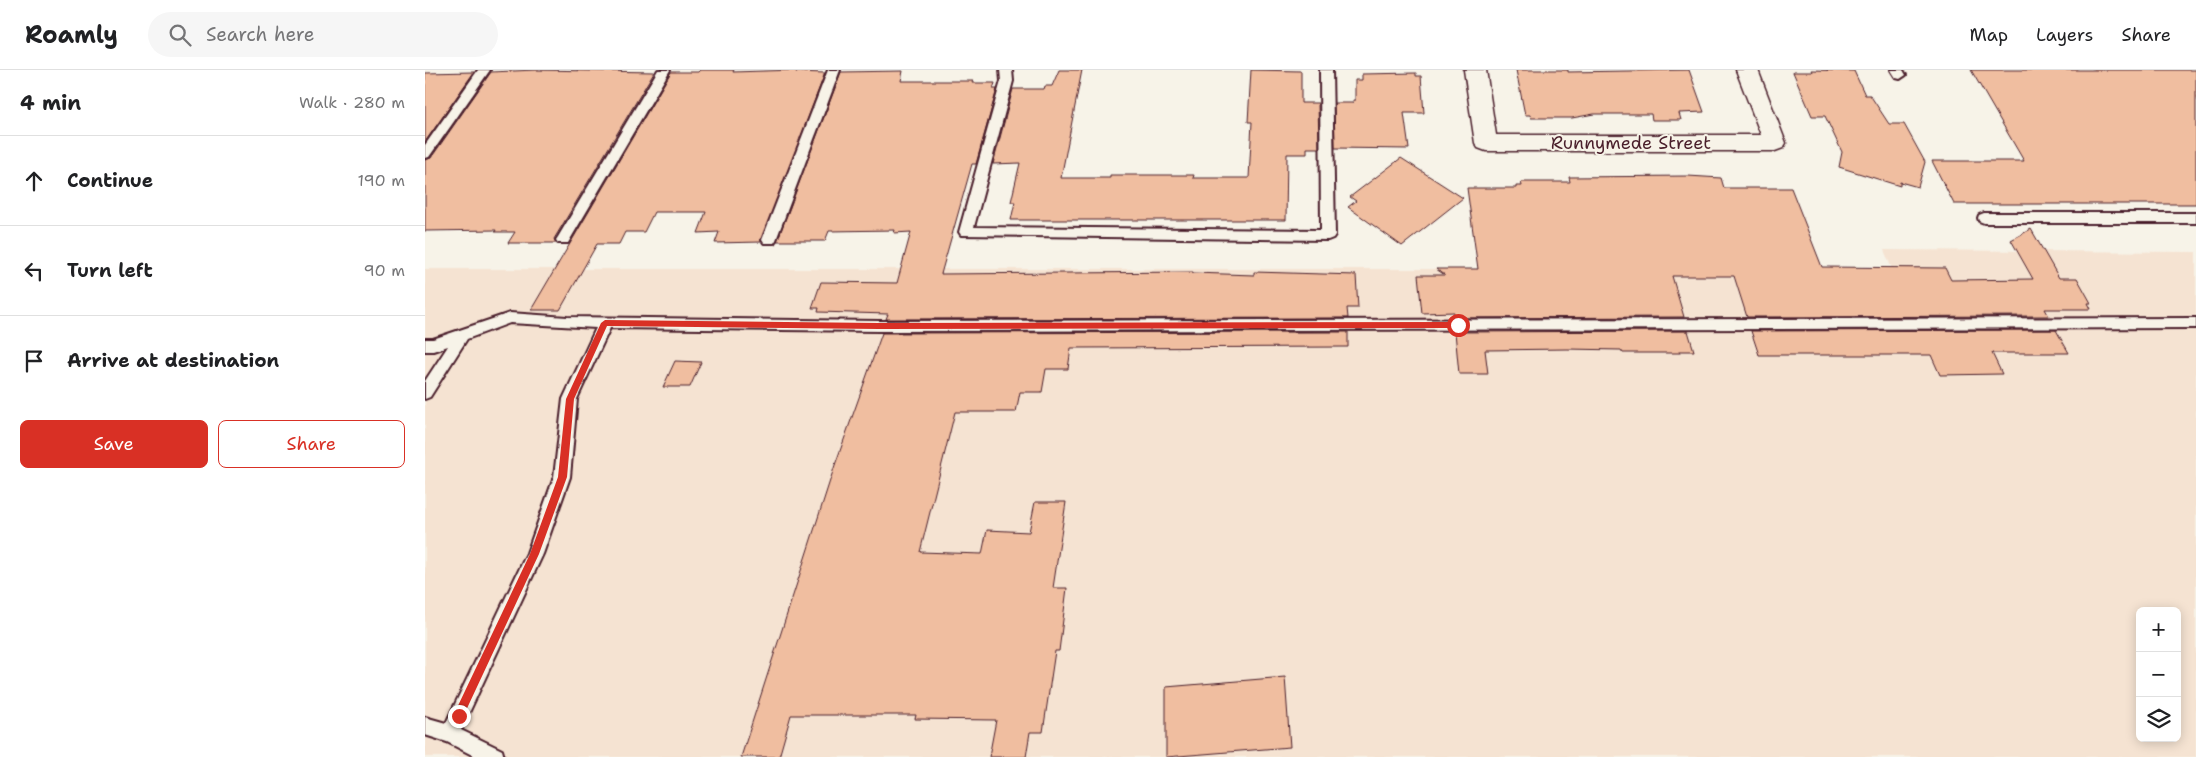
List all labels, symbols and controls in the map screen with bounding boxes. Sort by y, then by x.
search box [148,12,498,57]
text: Roamly [25,19,118,51]
icon: search [166,21,194,49]
text: Search here [206,22,315,47]
text: Map [1970,23,2008,47]
text: Layers [2036,23,2093,47]
text: Share [2121,23,2171,47]
text: 4 min [20,89,81,117]
text: Walk · 280 m [299,92,405,113]
street label: Runnymede Street [1551,131,1711,155]
icon: ahead [20,167,48,195]
text: Continue [67,168,153,193]
text: 190 m [358,170,405,191]
icon: left [20,257,48,285]
text: Turn left [67,258,153,283]
text: 90 m [364,260,405,281]
route start [1447,314,1470,337]
icon: arrive [20,347,48,375]
text: Arrive at destination [67,348,279,373]
button: Save [20,420,208,468]
button: Share [218,420,405,468]
map controls [2136,607,2181,742]
button: + [2136,607,2181,652]
button: − [2136,652,2181,697]
button: layers [2136,697,2181,742]
route end [448,705,471,728]

